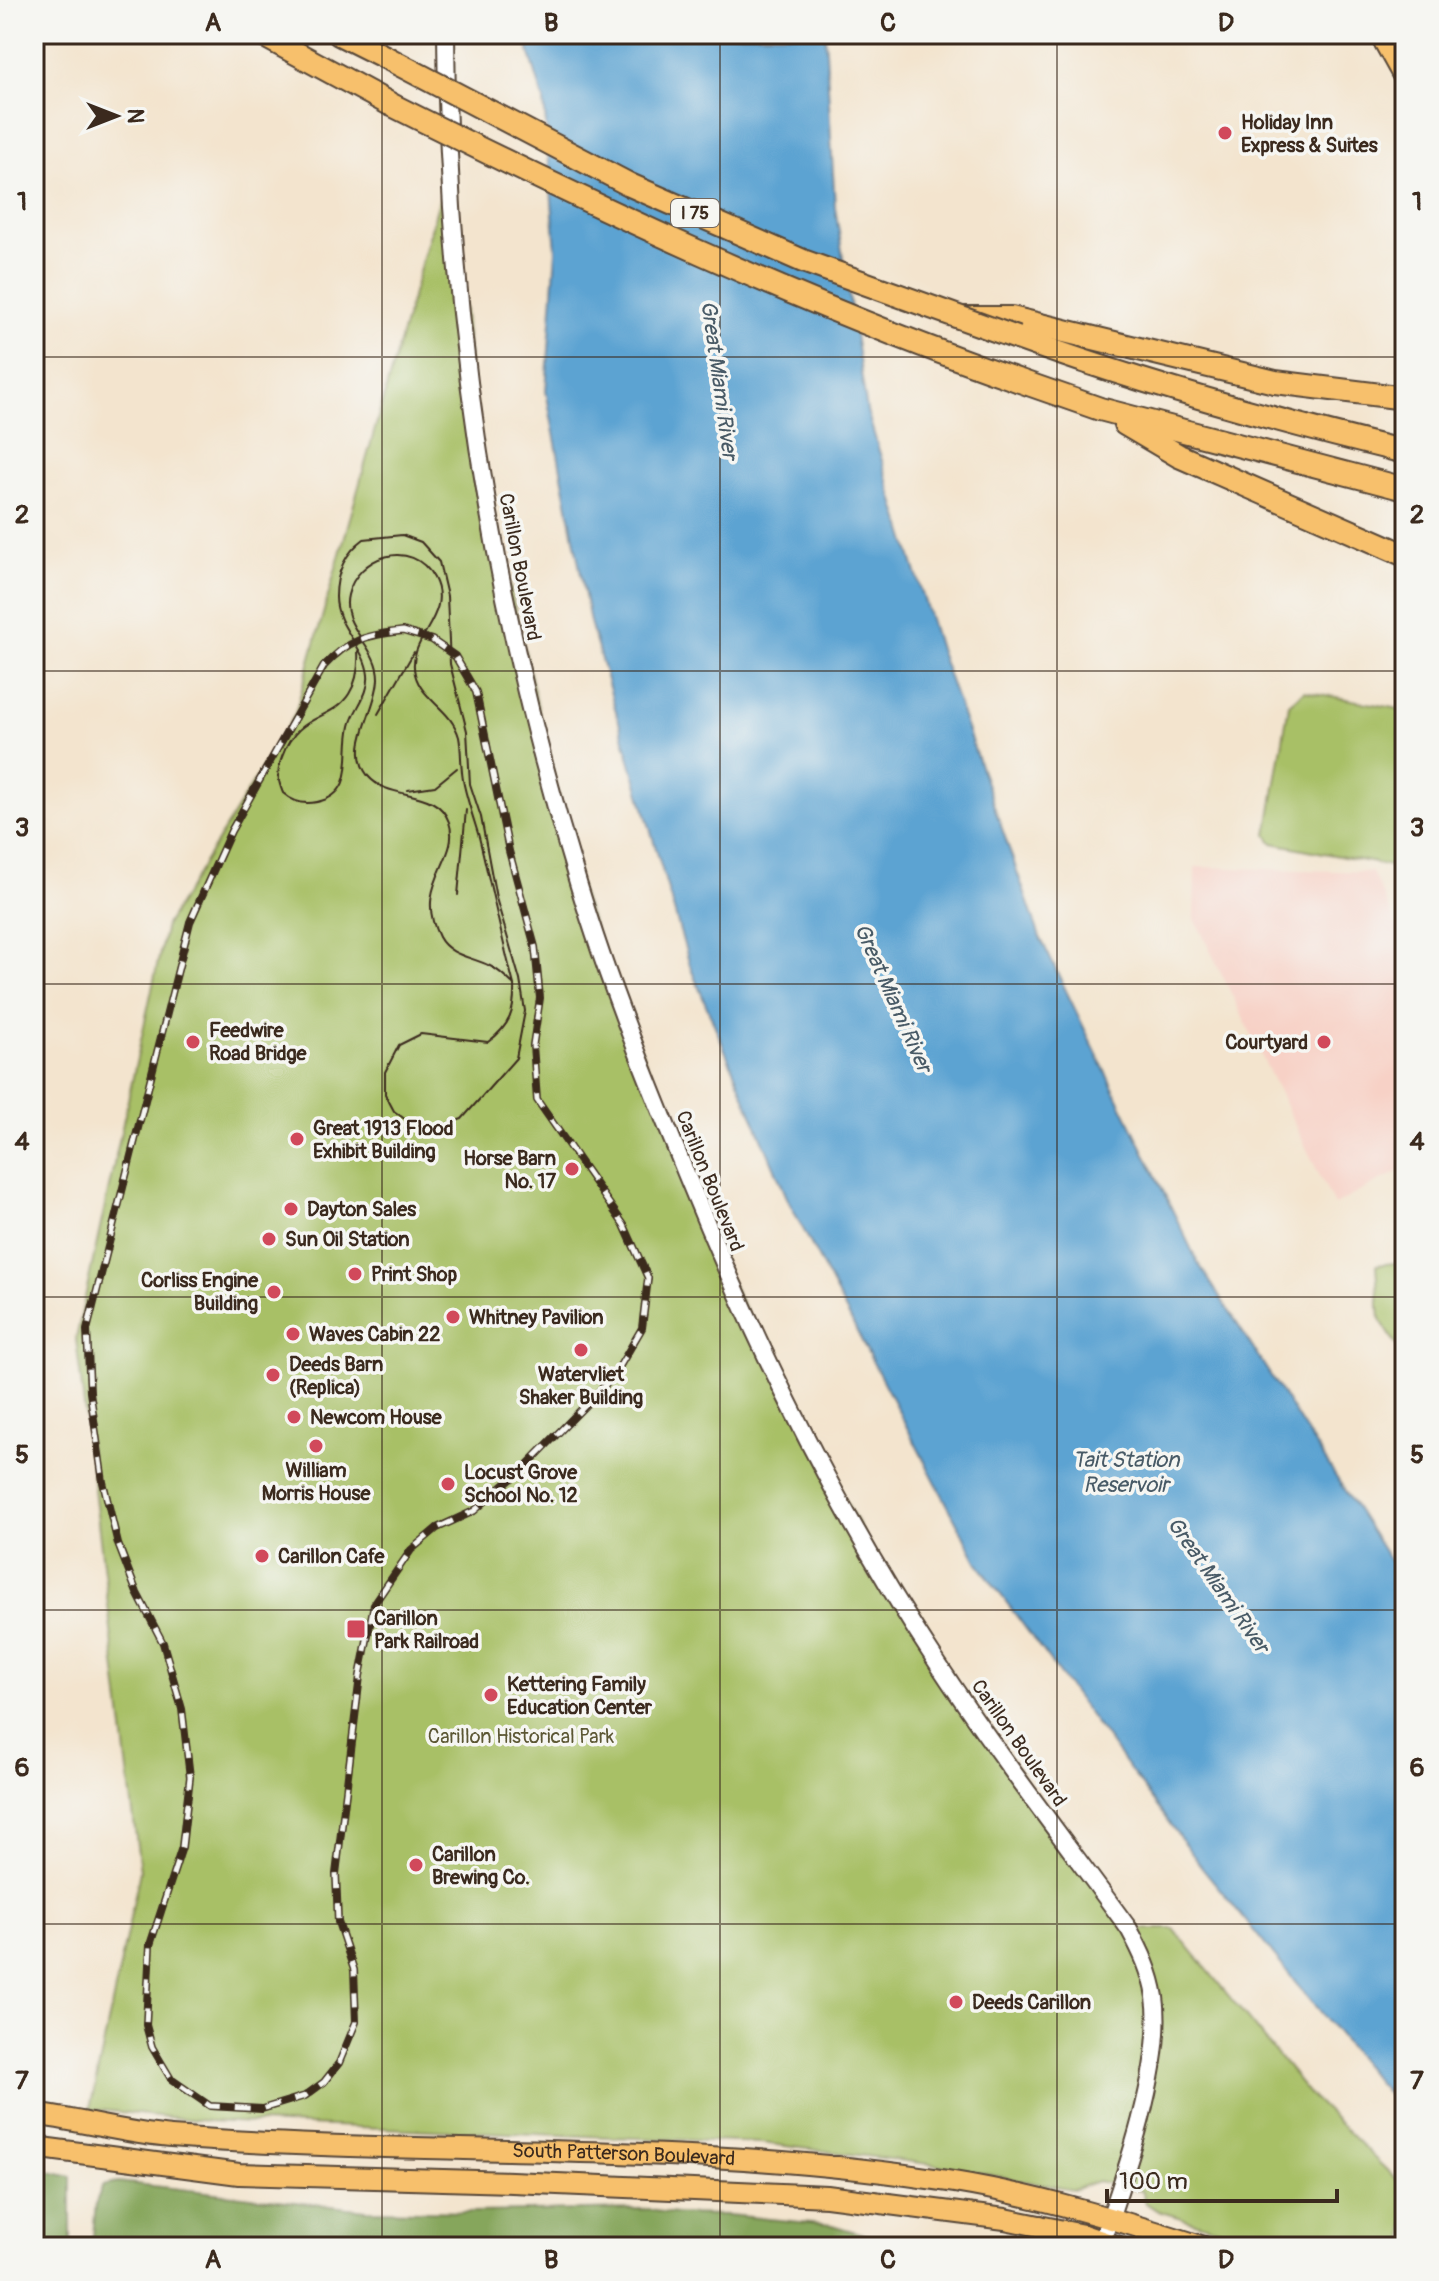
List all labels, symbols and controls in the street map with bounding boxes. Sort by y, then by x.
text: A [205,7,222,39]
text: B [544,7,558,39]
text: C [880,7,896,39]
text: D [1218,7,1234,39]
north arrow [76,76,156,156]
text: N [121,109,149,124]
place label: Holiday Inn Express & Suites [1241,110,1378,158]
marker: Holiday Inn Express & Suites [1216,124,1234,142]
text: 1 [17,186,27,218]
text: 1 [1412,186,1422,218]
road number: I 75 [671,199,719,227]
water label: Great Miami River [694,299,744,464]
street label: Carillon Boulevard [493,491,547,643]
text: 2 [15,499,29,531]
text: 2 [1410,499,1424,531]
text: 3 [15,812,29,844]
text: 3 [1410,812,1424,844]
water label: Great Miami River [848,919,940,1080]
place label: Feedwire Road Bridge [209,1018,307,1066]
place label: Courtyard [1225,1030,1308,1055]
marker: Feedwire Road Bridge [184,1033,202,1051]
marker: Courtyard [1315,1033,1333,1051]
street label: Carillon Boulevard [670,1107,750,1255]
place label: Great 1913 Flood Exhibit Building [313,1116,454,1164]
text: 4 [14,1126,30,1158]
text: 4 [1409,1126,1425,1158]
marker: Great 1913 Flood Exhibit Building [288,1130,306,1148]
place label: Horse Barn No. 17 [463,1146,556,1194]
marker: Horse Barn No. 17 [563,1160,581,1178]
place label: Dayton Sales [307,1197,416,1222]
marker: Dayton Sales [282,1200,300,1218]
place label: Sun Oil Station [285,1227,410,1252]
marker: Sun Oil Station [260,1230,278,1248]
place label: Print Shop [371,1262,458,1287]
marker: Print Shop [346,1265,364,1283]
place label: Corliss Engine Building [141,1268,259,1316]
marker: Corliss Engine Building [265,1283,283,1301]
place label: Whitney Pavilion [469,1305,604,1330]
marker: Whitney Pavilion [444,1308,462,1326]
place label: Waves Cabin 22 [309,1322,440,1347]
marker: Waves Cabin 22 [284,1325,302,1343]
marker: Watervliet Shaker Building [572,1341,590,1359]
place label: Deeds Barn (Replica) [289,1352,383,1400]
place label: Watervliet Shaker Building [519,1362,643,1410]
marker: Deeds Barn (Replica) [264,1366,282,1384]
place label: Newcom House [310,1405,443,1430]
marker: Newcom House [285,1408,303,1426]
marker: William Morris House [307,1437,325,1455]
text: 5 [15,1439,29,1471]
text: 5 [1410,1439,1424,1471]
water label: Tait Station Reservoir [1073,1446,1181,1499]
place label: William Morris House [262,1458,371,1506]
place label: Locust Grove School No. 12 [464,1460,578,1508]
marker: Locust Grove School No. 12 [439,1475,457,1493]
water label: Great Miami River [1161,1511,1277,1661]
place label: Carillon Cafe [278,1544,386,1569]
marker: Carillon Cafe [253,1547,271,1565]
place label: Carillon Park Railroad [374,1606,479,1654]
marker: Carillon Park Railroad [345,1618,367,1640]
place label: Kettering Family Education Center [507,1672,653,1720]
street label: Carillon Boulevard [966,1675,1072,1811]
marker: Kettering Family Education Center [482,1686,500,1704]
park label: Carillon Historical Park [428,1724,615,1749]
text: 6 [14,1752,30,1784]
text: 6 [1409,1752,1425,1784]
place label: Carillon Brewing Co. [432,1842,530,1890]
marker: Carillon Brewing Co. [407,1856,425,1874]
place label: Deeds Carillon [972,1990,1091,2015]
marker: Deeds Carillon [947,1993,965,2011]
text: 7 [15,2065,29,2097]
text: 7 [1410,2065,1424,2097]
street label: South Patterson Boulevard [512,2138,736,2171]
scale bar [1107,2153,1337,2203]
text: 100 m [1119,2167,1188,2196]
text: A [205,2244,222,2276]
text: B [544,2244,558,2276]
text: C [880,2244,896,2276]
text: D [1218,2244,1234,2276]

